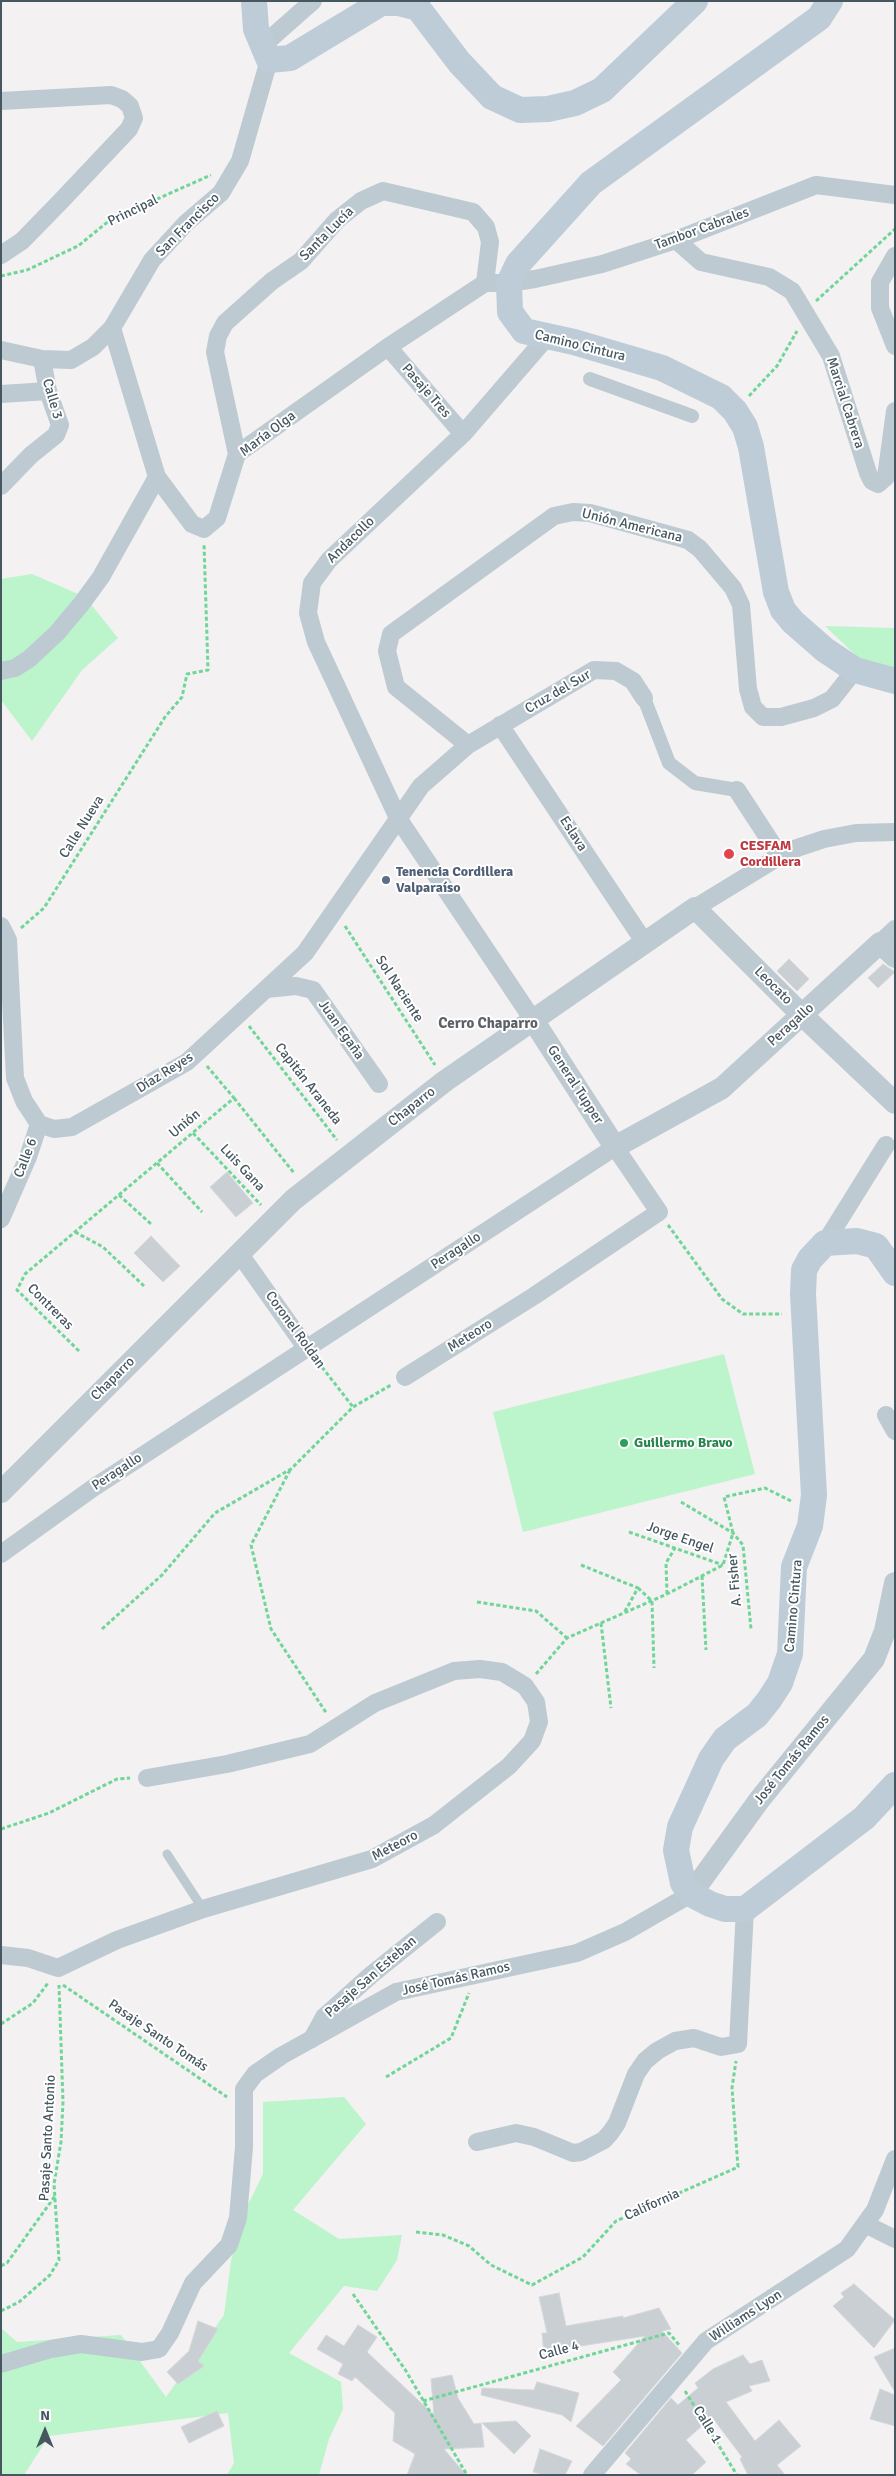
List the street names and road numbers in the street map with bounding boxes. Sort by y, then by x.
street label: San Francisco [153,190,223,260]
street label: Principal [105,192,161,230]
street label: Santa Lucía [296,203,358,265]
street label: Tambor Cabrales [653,204,751,254]
street label: Camino Cintura [533,327,627,365]
street label: Marcial Cabrera [822,355,868,451]
street label: Pasaje Tres [398,361,454,421]
street label: Calle 3 [38,377,66,421]
street label: María Olga [237,408,299,460]
street label: Unión Americana [580,505,684,547]
street label: Andacollo [324,513,378,567]
street label: Cruz del Sur [522,667,594,717]
street label: Calle Nueva [56,792,108,862]
street label: Eslava [555,813,591,855]
street label: Sol Naciente [371,953,427,1025]
street label: Leocato [751,964,795,1008]
street label: Juan Egaña [314,997,368,1063]
street label: Peragallo [764,1000,818,1050]
street label: Capitán Araneda [271,1040,345,1128]
street label: General Tupper [543,1043,607,1127]
street label: Díaz Reyes [133,1049,197,1097]
street label: Chaparro [385,1083,439,1131]
street label: Unión [166,1106,204,1142]
street label: Calle 6 [11,1136,41,1180]
street label: Luis Gana [216,1141,268,1195]
street label: Peragallo [428,1229,484,1273]
street label: Contreras [23,1280,77,1334]
street label: Coronel Roldan [261,1288,329,1372]
street label: Meteoro [445,1316,495,1356]
street label: Chaparro [88,1354,138,1404]
street label: Peragallo [89,1450,145,1494]
street label: Jorge Engel [644,1519,716,1557]
street label: A. Fisher [724,1553,746,1607]
street label: Camino Cintura [782,1559,806,1653]
street label: José Tomás Ramos [751,1712,833,1808]
street label: Meteoro [369,1827,421,1865]
street label: Pasaje San Esteban [322,1933,420,2021]
street label: José Tomás Ramos [400,1958,512,2000]
street label: Pasaje Santo Tomás [105,1996,211,2076]
street label: Pasaje Santo Antonio [36,2074,60,2202]
street label: California [622,2185,682,2225]
street label: Williams Lyon [707,2286,785,2346]
street label: Calle 4 [537,2338,581,2364]
street label: Calle 1 [689,2403,725,2447]

